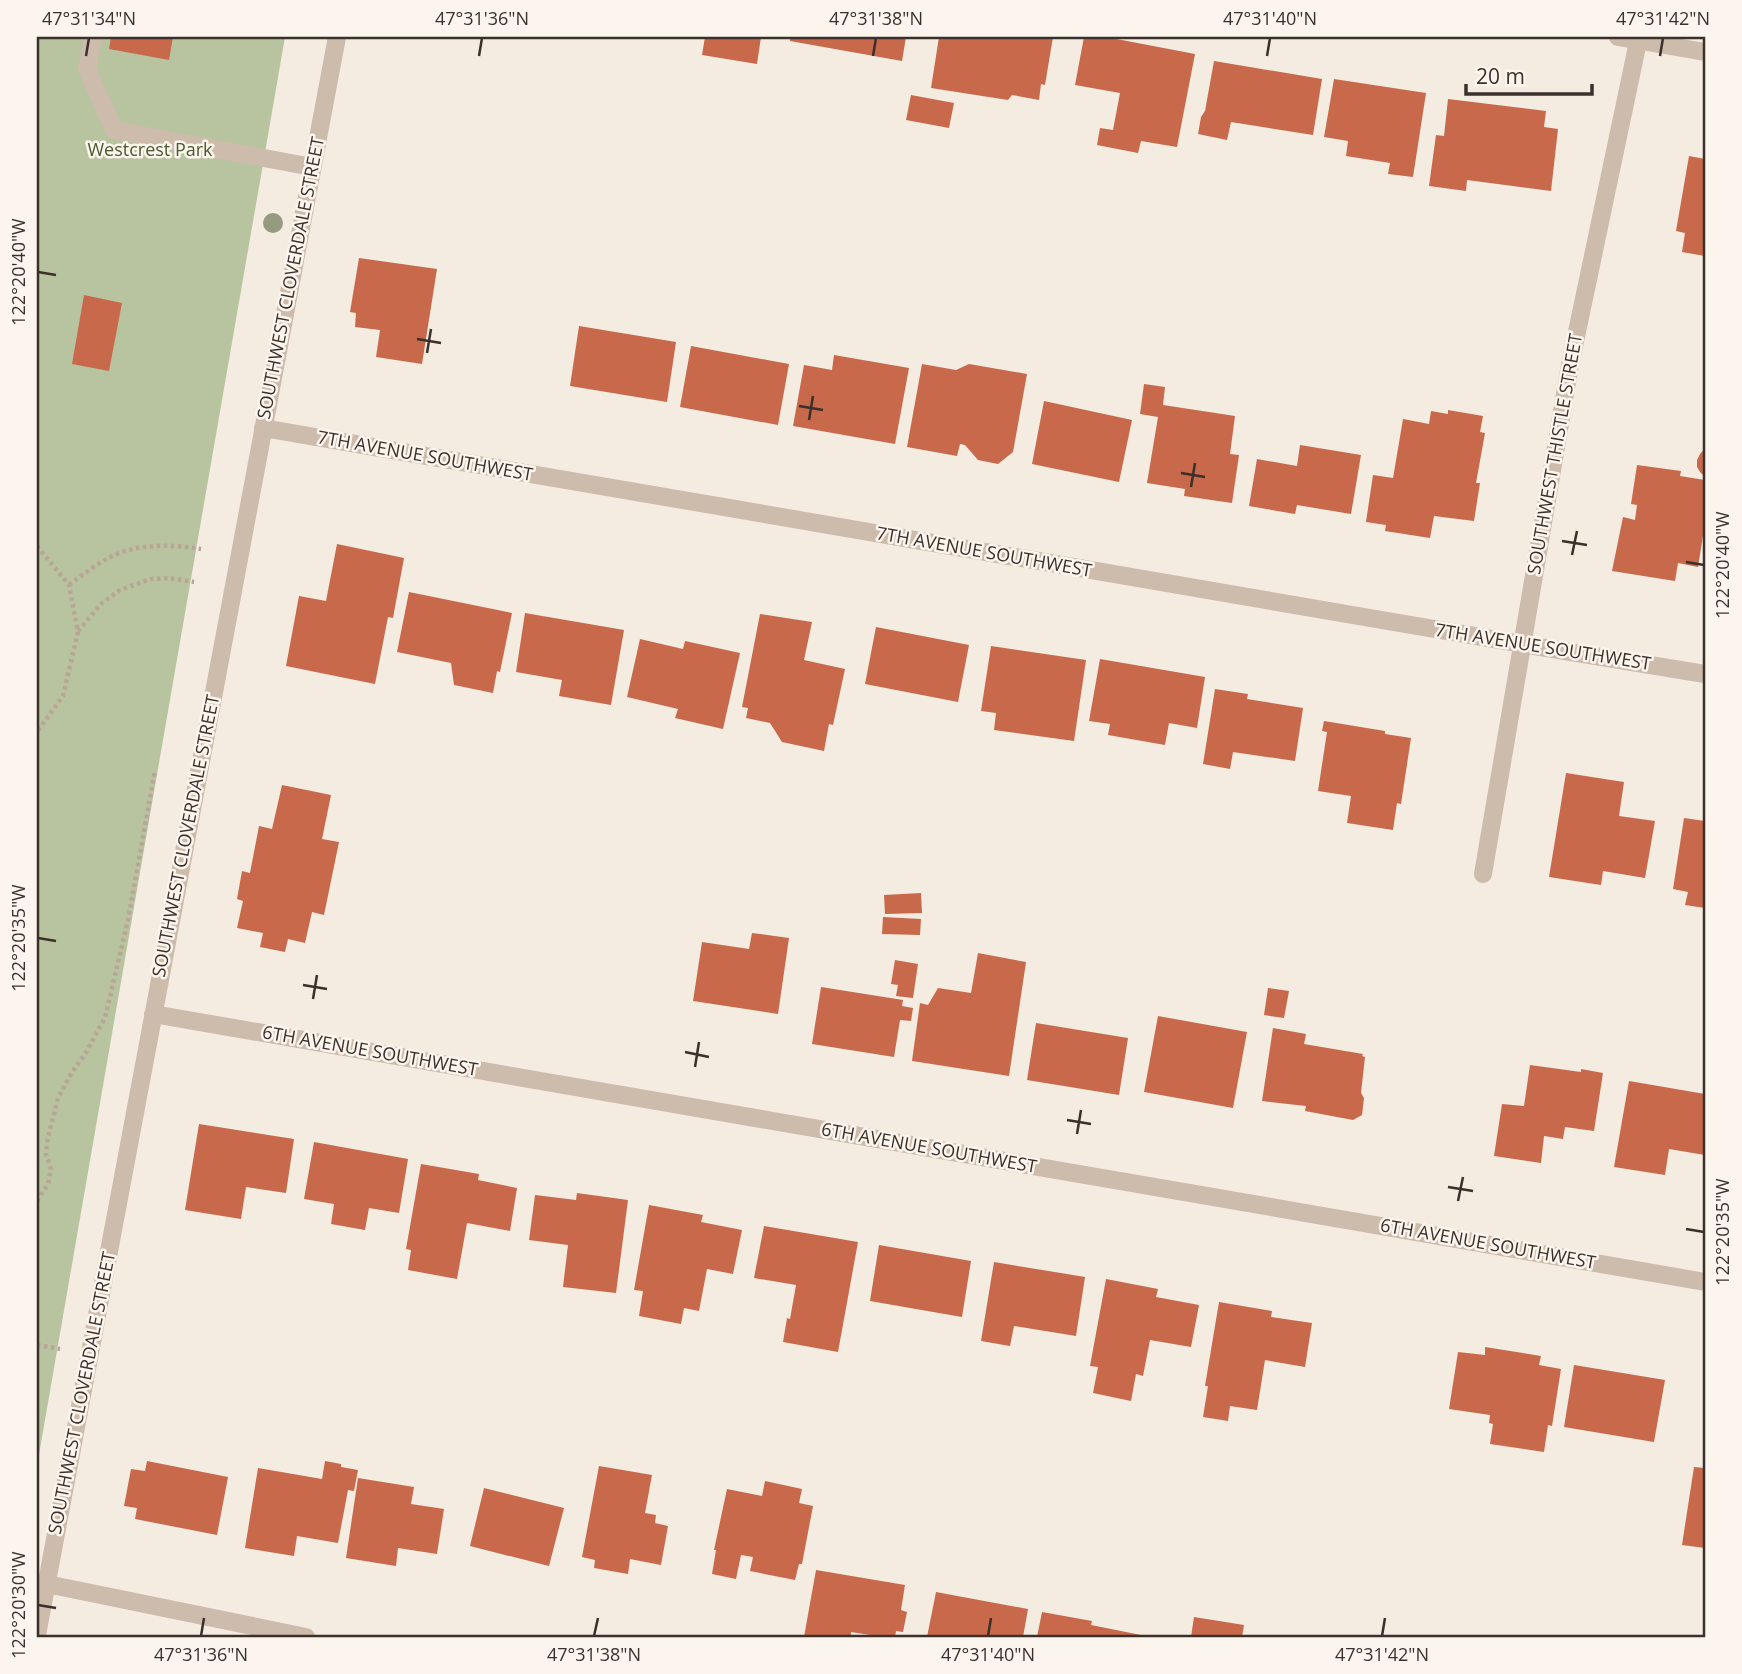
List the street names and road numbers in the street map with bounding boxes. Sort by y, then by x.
street label: SOUTHWEST CLOVERDALE STREET [251,134,329,421]
street label: SOUTHWEST THISTLE STREET [1521,331,1587,576]
street label: 7TH AVENUE SOUTHWEST [316,424,535,486]
street label: 7TH AVENUE SOUTHWEST [875,520,1094,582]
street label: 7TH AVENUE SOUTHWEST [1434,617,1653,675]
street label: SOUTHWEST CLOVERDALE STREET [146,692,224,979]
street label: 6TH AVENUE SOUTHWEST [261,1019,480,1081]
street label: 6TH AVENUE SOUTHWEST [820,1116,1039,1178]
street label: 6TH AVENUE SOUTHWEST [1379,1212,1598,1274]
street label: SOUTHWEST CLOVERDALE STREET [42,1249,120,1536]

